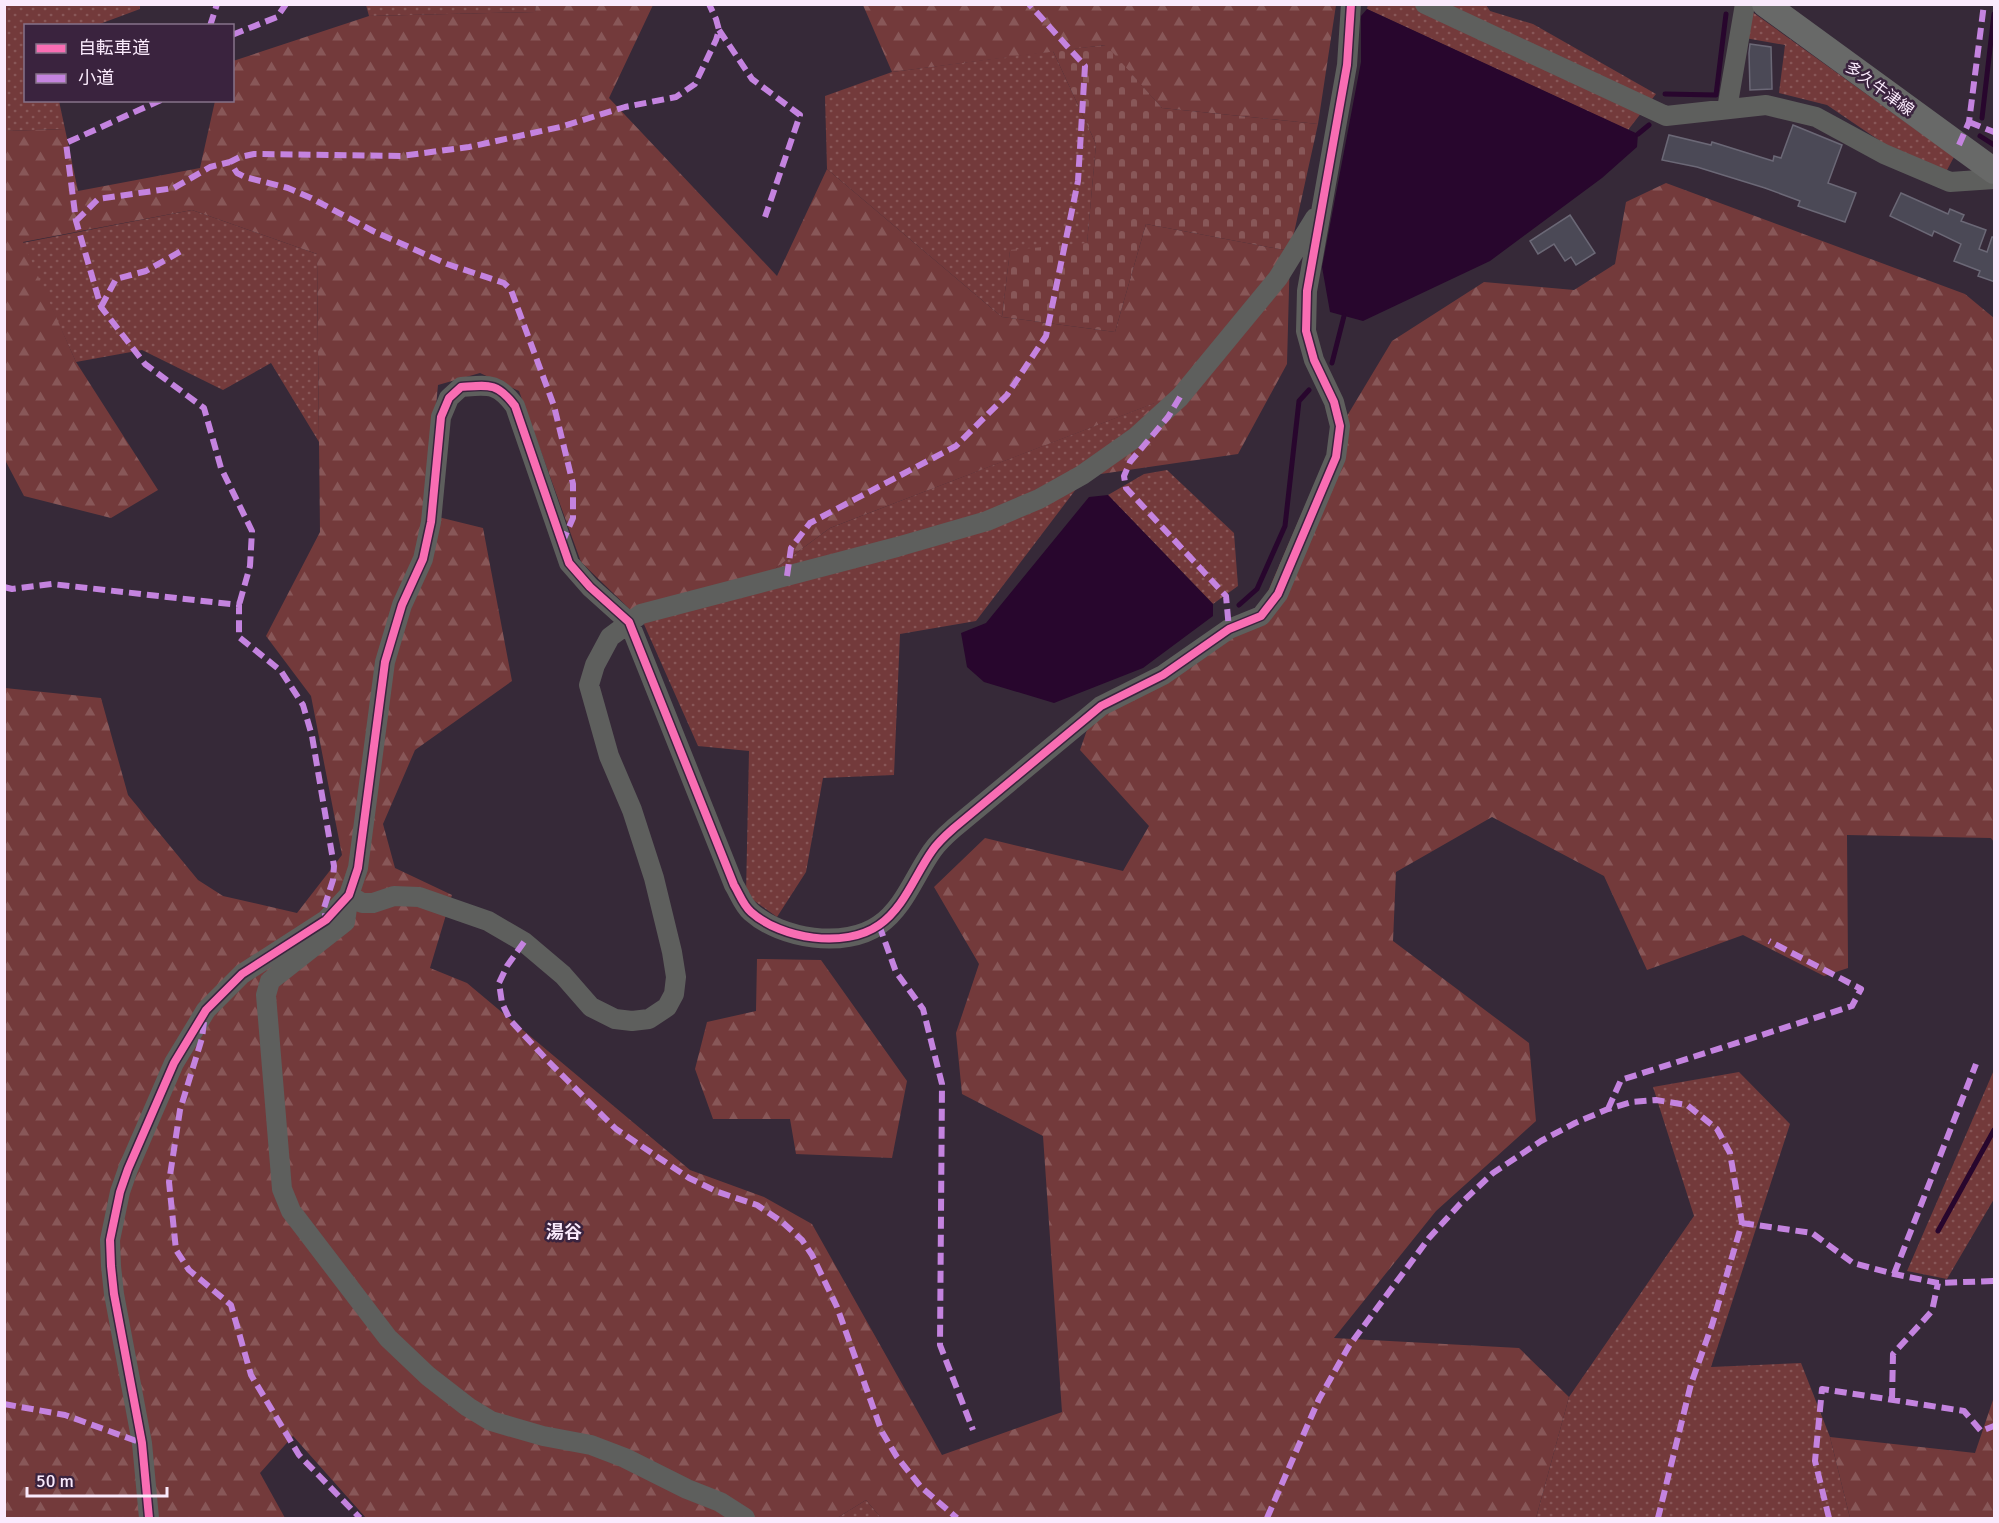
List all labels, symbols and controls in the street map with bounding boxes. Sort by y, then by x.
legend [24,24,234,102]
text: 自転車道 [78,37,150,59]
street label: 多久牛津線 [1841,57,1918,120]
text: 小道 [78,67,114,89]
district label: 湯谷 [546,1221,582,1243]
scale bar [27,1460,166,1498]
text: 50 m [36,1470,74,1492]

